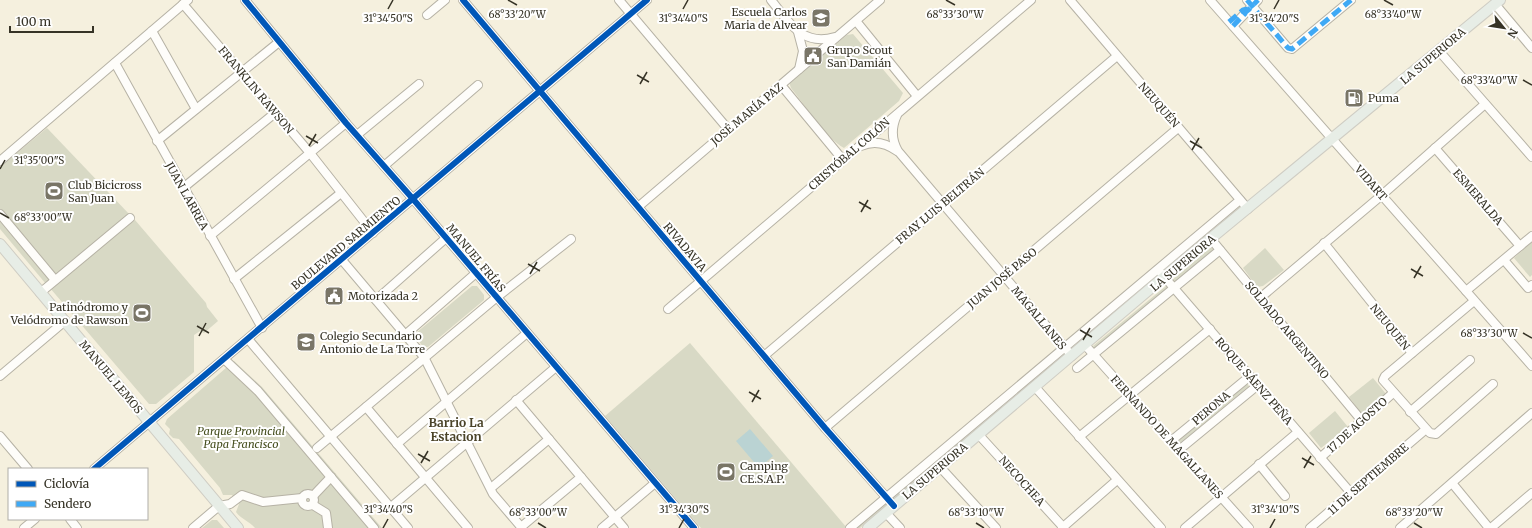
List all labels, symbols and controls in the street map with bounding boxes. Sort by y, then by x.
place label: Escuela Carlos Maria de Alvear [724,5,807,32]
school or university icon: Escuela Carlos Maria de Alvear [810,7,832,29]
scale bar [10,8,93,34]
text: 68°33'20"W [488,8,547,21]
text: 68°33'30"W [926,8,985,21]
text: 68°33'40"W [1365,8,1422,21]
north arrow [1484,8,1524,48]
text: 31°34'50"S [363,12,413,25]
text: 31°34'40"S [658,12,708,25]
text: 31°34'20"S [1249,12,1299,25]
text: 100 m [16,14,51,29]
street label: LA SUPERIORA [1398,24,1469,87]
text: N [1504,26,1521,41]
place label: Grupo Scout San Damián [827,43,893,70]
street label: FRANKLIN RAWSON [215,44,297,137]
public building icon: Grupo Scout San Damián [802,45,824,67]
text: 68°33'40"W [1461,74,1518,87]
street label: JOSÉ MARÍA PAZ [707,80,786,149]
street label: NEUQUÉN [1136,80,1183,131]
fuel station icon: Puma [1343,87,1365,109]
place label: Puma [1368,91,1399,105]
street label: CRISTÓBAL COLÓN [806,115,893,193]
text: 31°35'00"S [14,154,64,167]
street label: JUAN LARREA [162,159,212,233]
street label: VIDART [1351,162,1390,204]
street label: FRAY LUIS BELTRÁN [893,165,987,247]
street label: ESMERALDA [1450,166,1506,228]
place label: Club Bicicross San Juan [68,178,142,205]
sports icon: Club Bicicross San Juan [43,180,65,202]
street label: BOULEVARD SARMIENTO [288,193,404,293]
text: 68°33'00"W [14,211,73,224]
street label: RIVADAVIA [660,220,710,275]
street label: MANUEL FRÍAS [443,221,509,295]
street label: LA SUPERIORA [1148,231,1219,294]
street label: JUAN JOSÉ PASO [963,245,1040,312]
street label: SOLDADO ARGENTINO [1242,278,1332,382]
street label: MAGALLANES [1009,284,1070,353]
public building icon: Motorizada 2 [323,285,345,307]
place label: Motorizada 2 [348,289,418,303]
place label: Patinódromo y Velódromo de Rawson [10,300,129,327]
street label: NEUQUÉN [1367,301,1413,353]
sports icon: Patinódromo y Velódromo de Rawson [131,302,153,324]
text: 68°33'30"W [1460,327,1519,340]
place label: Colegio Secundario Antonio de La Torre [319,329,425,356]
school or university icon: Colegio Secundario Antonio de La Torre [295,331,317,353]
street label: ROQUE SÁENZ PEÑA [1212,334,1296,428]
street label: MANUEL LEMOS [76,338,146,417]
street label: FERNANDO DE MAGALLANES [1108,372,1226,502]
street label: PERONA [1189,388,1233,428]
street label: 17 DE AGOSTO [1324,394,1390,456]
district label: Barrio La Estacion [428,415,484,444]
park label: Parque Provincial Papa Francisco [197,424,285,451]
street label: LA SUPERIORA [900,439,971,502]
street label: 11 DE SEPTIEMBRE [1325,440,1411,518]
street label: NECOCHEA [996,453,1048,509]
place label: Camping CE.S.A.P. [740,459,788,486]
sports icon: Camping CE.S.A.P. [715,461,737,483]
legend [8,468,148,520]
text: Ciclovía [44,476,90,491]
text: Sendero [44,496,91,511]
text: 31°34'40"S [363,503,413,516]
text: 31°34'30"S [659,503,709,516]
text: 31°34'10"S [1251,503,1299,516]
text: 68°33'00"W [509,506,568,519]
text: 68°33'10"W [948,506,1005,519]
text: 68°33'20"W [1385,506,1444,519]

